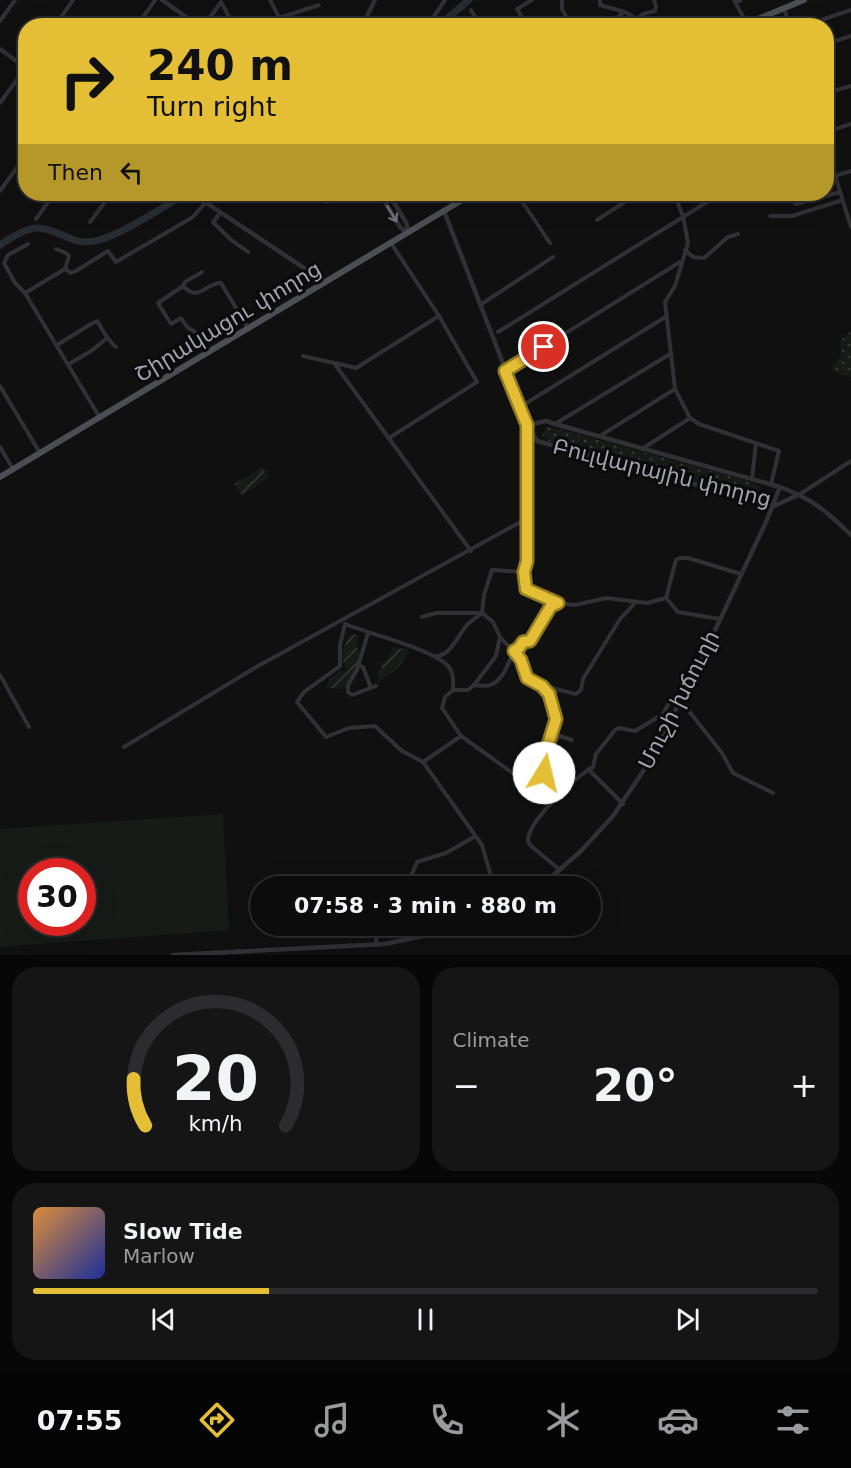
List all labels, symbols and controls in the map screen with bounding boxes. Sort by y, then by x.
text: 240 m [147,41,293,90]
icon: right [48,42,126,120]
text: Turn right [147,91,276,122]
icon: left [115,156,148,189]
text: Then [48,160,103,185]
one-way arrow [386,205,398,222]
street label: Շիրակացու փողոց [131,257,325,387]
pin [518,321,569,372]
icon: arrive [527,330,560,363]
street label: Բուլվարային փողոց [551,434,773,512]
street label: Մուշի խճուղի [634,627,724,773]
position arrow [512,741,576,805]
speed limit sign: 30 [18,858,96,936]
text: 07:58 · 3 min · 880 m [294,893,557,918]
text: Climate [453,1028,529,1052]
text: 20 [172,1042,259,1115]
text: 20° [593,1059,678,1112]
text: − [453,1066,480,1105]
text: + [790,1066,818,1105]
text: km/h [189,1111,243,1136]
text: Slow Tide [123,1219,243,1244]
text: Marlow [123,1244,195,1268]
icon: previous [147,1303,180,1336]
icon: pause [409,1303,442,1336]
icon: next [671,1303,704,1336]
icon: directions [196,1399,238,1441]
icon: music [311,1399,353,1441]
icon: phone [426,1399,468,1441]
icon: climate [542,1399,584,1441]
icon: car [657,1399,699,1441]
icon: filters [772,1399,814,1441]
text: 07:55 [37,1405,123,1436]

